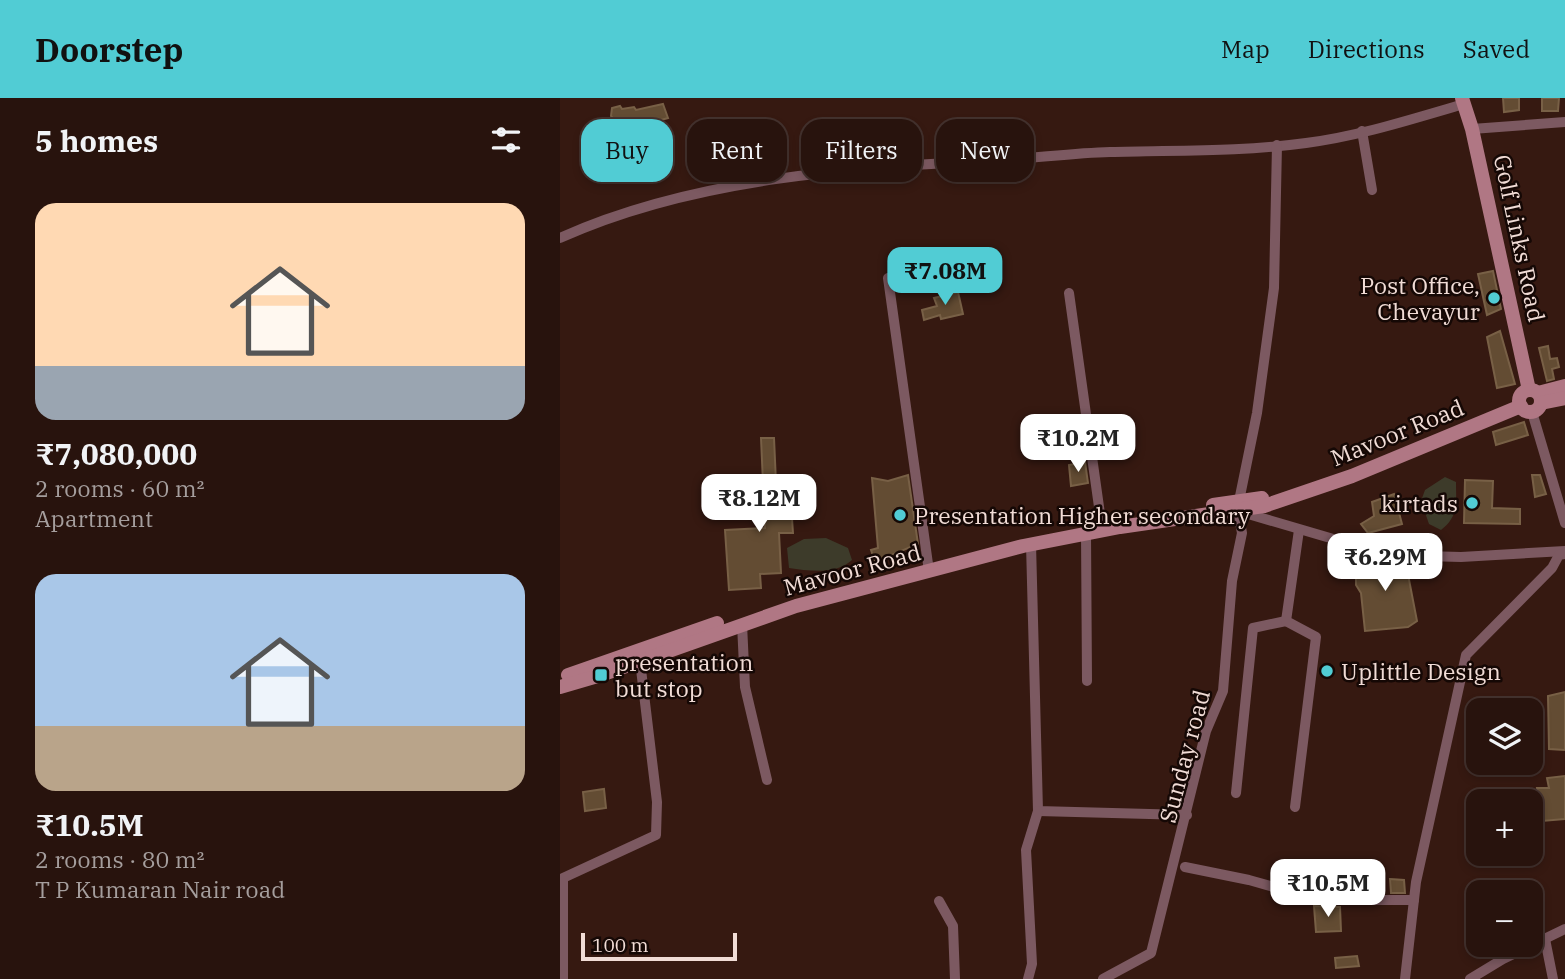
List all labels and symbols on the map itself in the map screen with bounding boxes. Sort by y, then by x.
street label: Golf Links Road [1488,152,1552,324]
pin: ₹7.08M [888,248,1002,307]
place label: Post Office, Chevayur [1360,270,1480,326]
marker: Post Office, Chevayur [1486,290,1502,306]
street label: Mavoor Road [1326,392,1468,472]
pin: ₹10.2M [1021,414,1135,474]
pin: ₹8.12M [702,474,816,534]
place label: kirtads [1381,488,1458,518]
marker: kirtads [1464,495,1480,511]
place label: Presentation Higher secondary [914,500,1251,530]
marker: Presentation Higher secondary [892,507,908,523]
pin: ₹6.29M [1328,533,1442,593]
street label: Mavoor Road [780,536,924,602]
place label: presentation but stop [615,647,753,703]
place label: Uplittle Design [1341,656,1501,686]
marker: Uplittle Design [1319,663,1335,679]
marker: presentation but stop [593,667,609,683]
street label: Sunday road [1152,686,1216,826]
pin: ₹10.5M [1271,860,1385,919]
scale bar [581,930,737,962]

